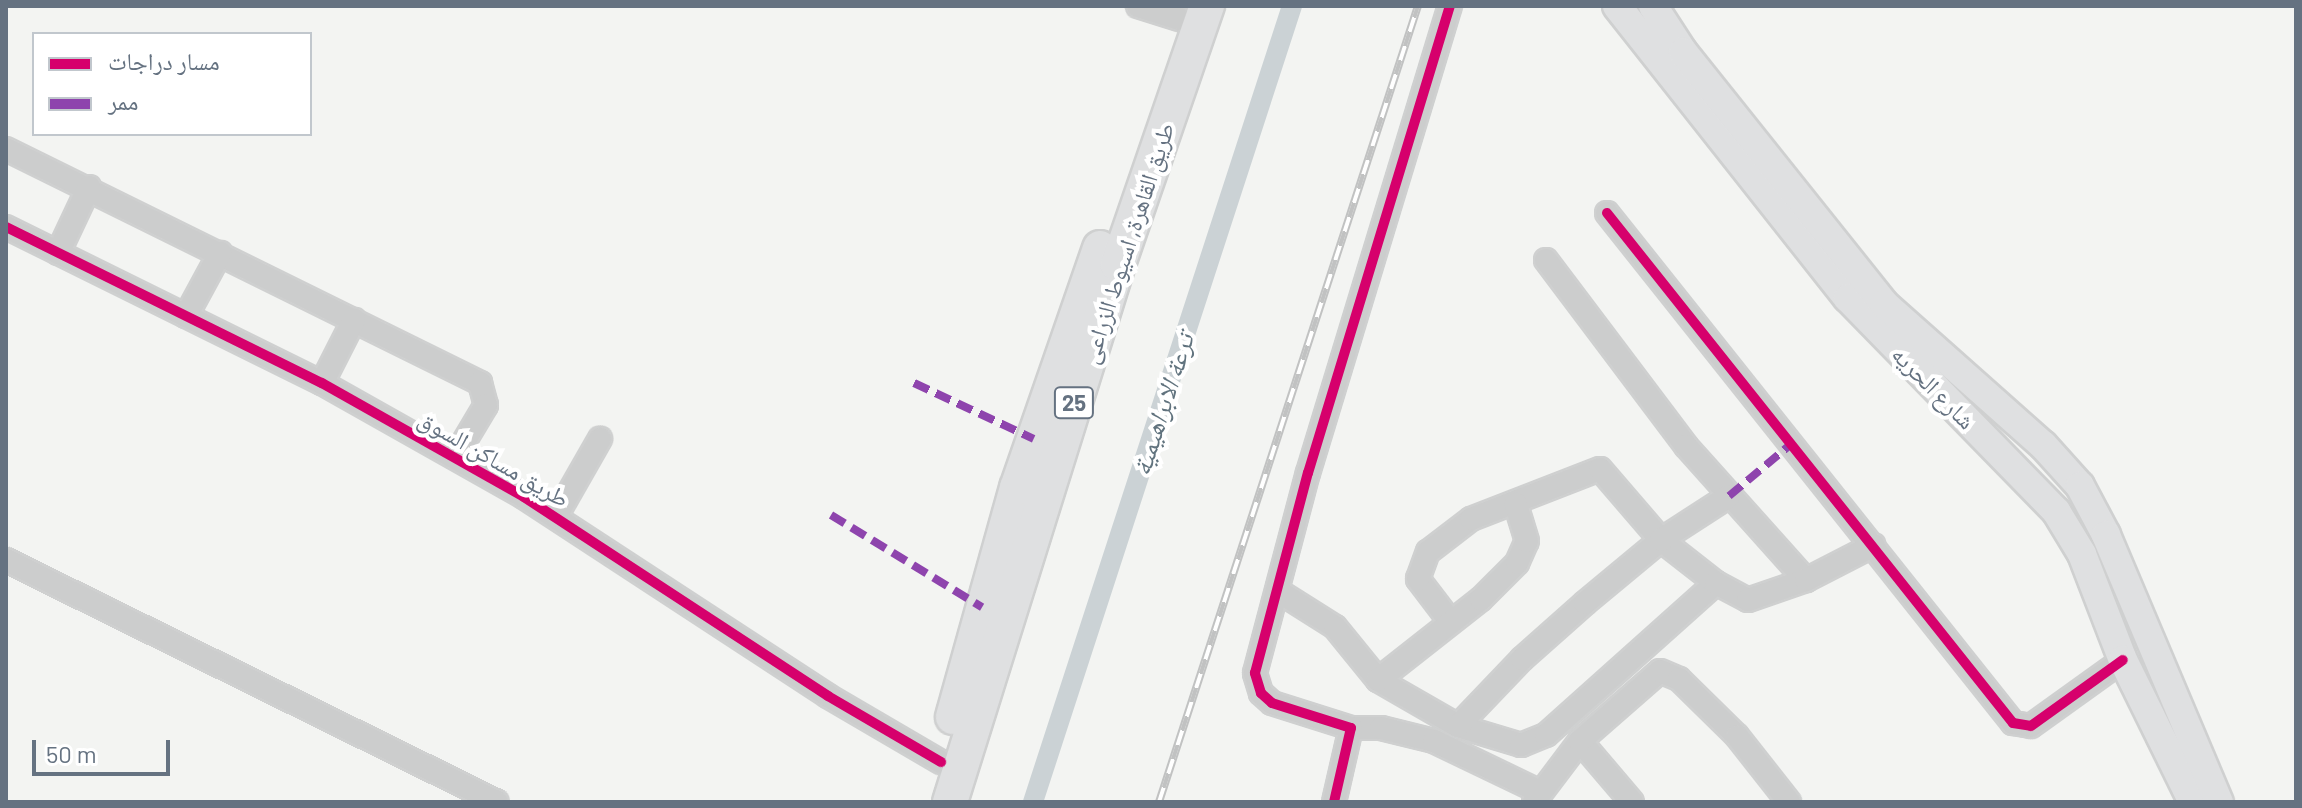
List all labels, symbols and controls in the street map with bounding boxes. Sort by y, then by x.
legend [32,32,312,136]
text: مسار دراجات [108,46,220,75]
text: ممر [108,86,139,115]
street label: طريق القاهرة, اسيوط الزراعى [1074,119,1180,367]
water label: ترعة الابراهيمية [1124,329,1200,479]
street label: شارع الحريه [1886,339,1982,435]
road number: 25 [1052,385,1096,421]
street label: طريق مساكن السوق [414,403,574,513]
scale bar [36,724,174,774]
text: 50 m [46,739,97,768]

